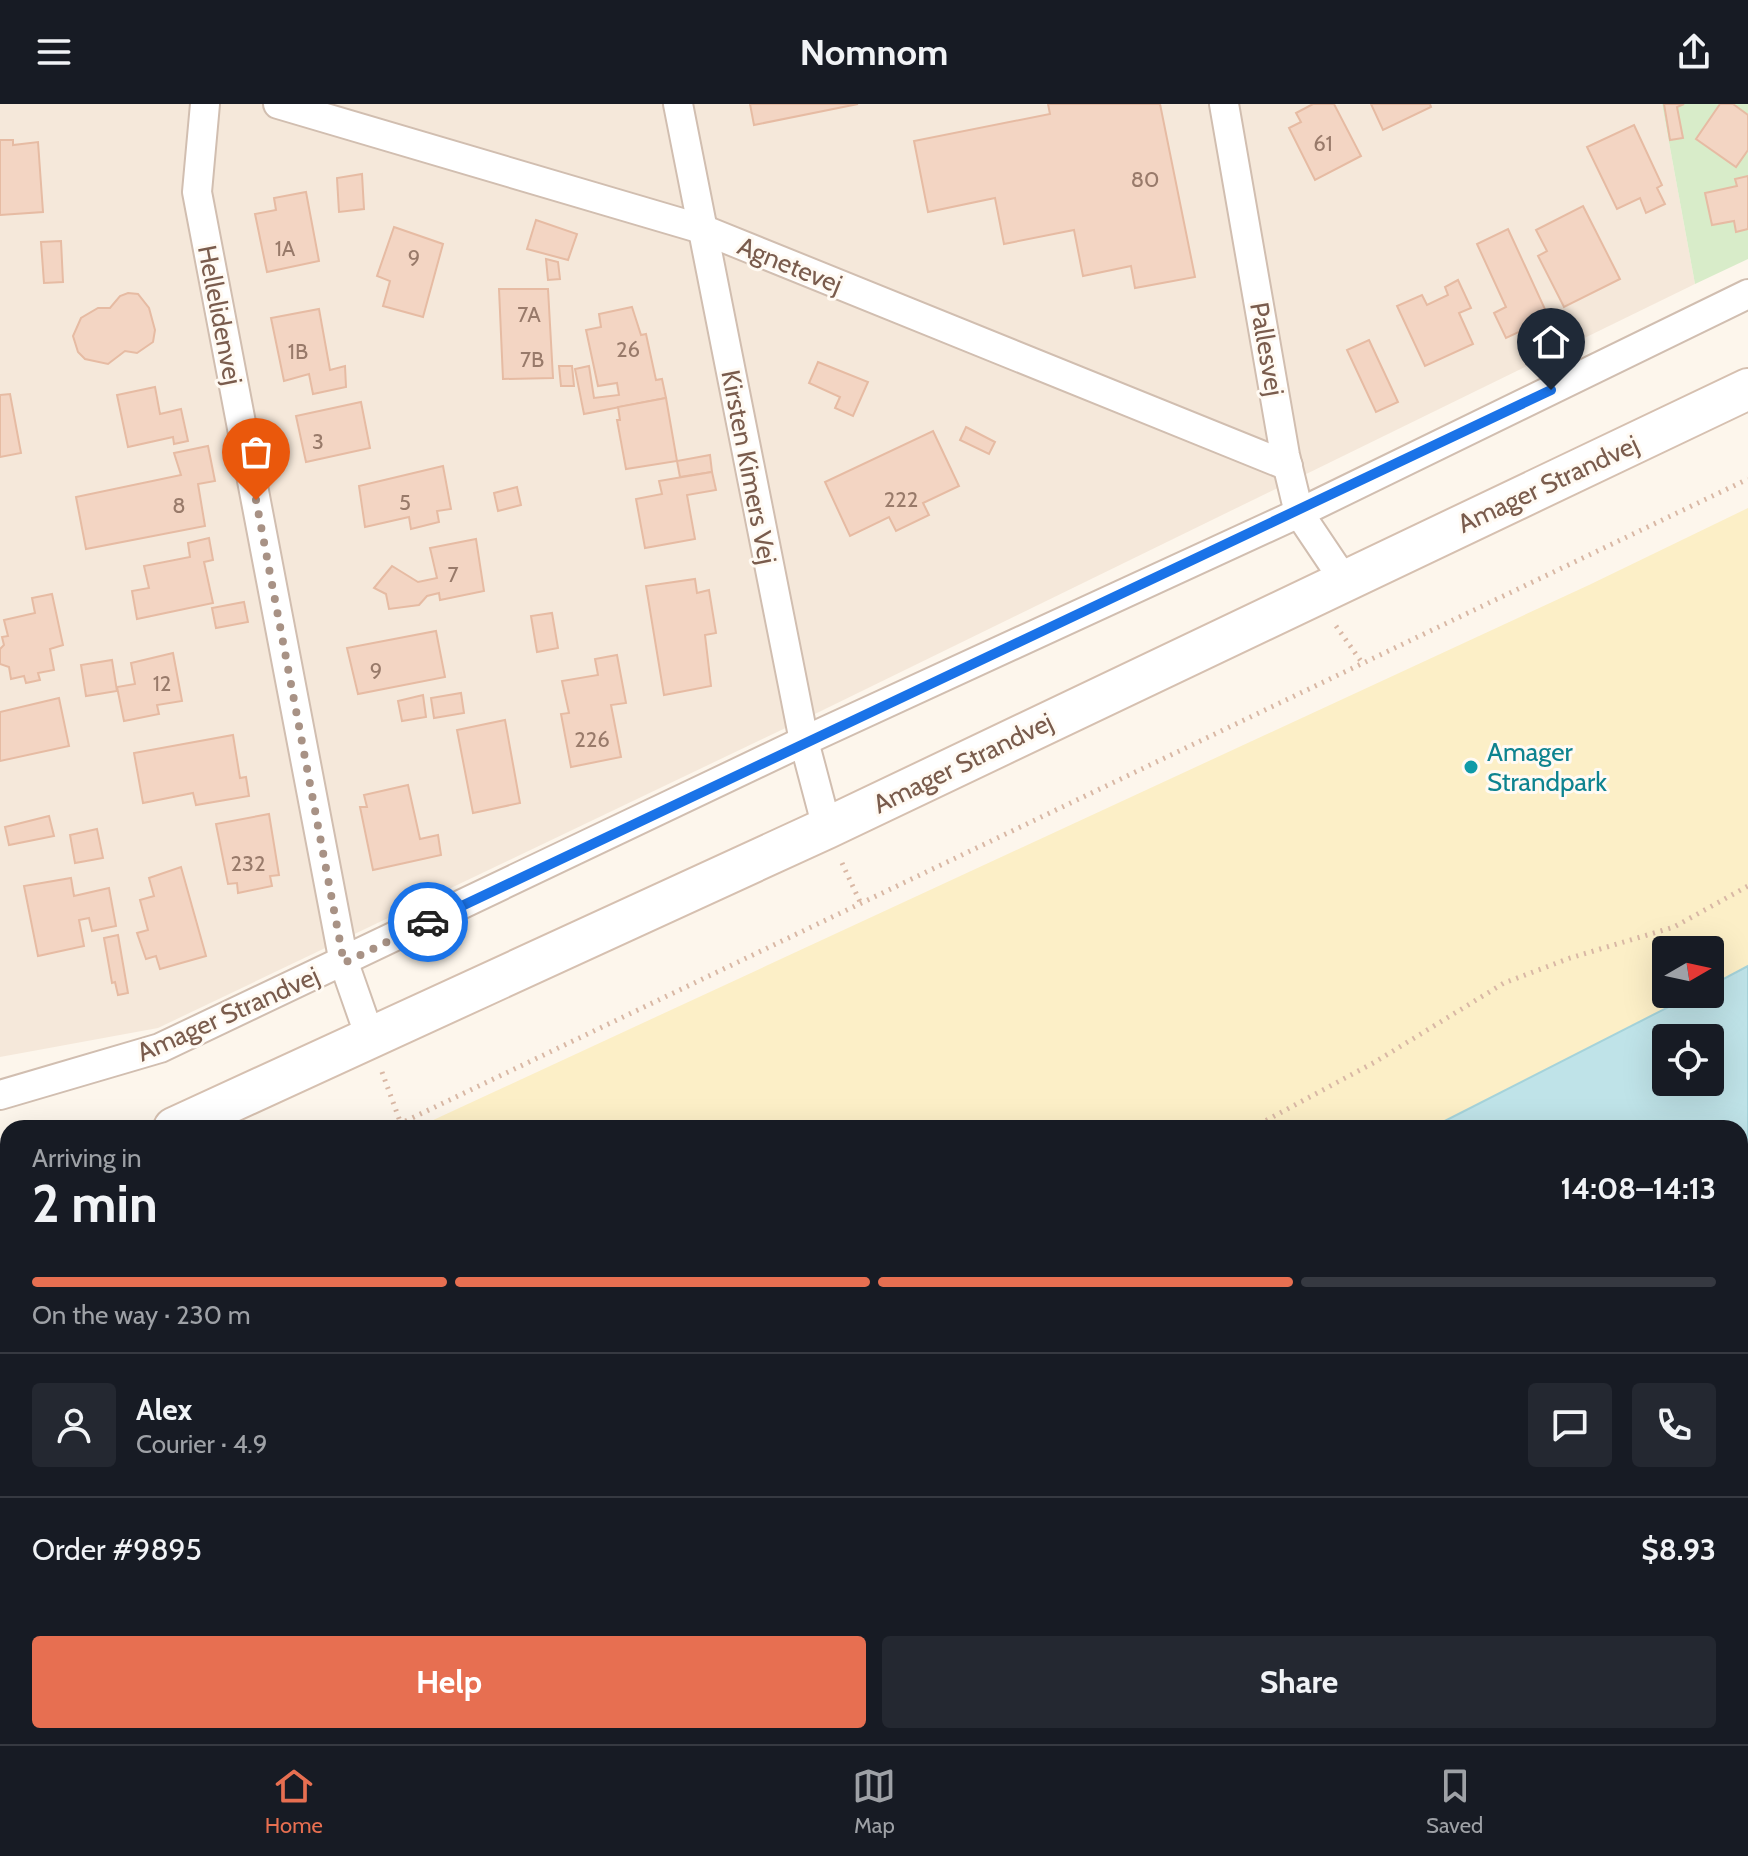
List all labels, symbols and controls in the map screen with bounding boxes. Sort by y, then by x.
icon: menu [32,30,76,74]
text: Nomnom [800,30,948,74]
icon: share [1672,30,1716,74]
house number: 61 [1313,130,1333,157]
house number: 80 [1131,166,1159,193]
street label: Agnetevej [733,230,847,300]
house number: 1A [275,235,296,262]
street label: Hellelidenvej [191,242,249,388]
house number: 9 [408,244,420,271]
street label: Pallesvej [1243,300,1291,398]
house number: 7A [517,301,541,328]
pin [1517,308,1585,390]
icon: home [1529,320,1573,364]
house number: 26 [616,336,640,363]
house number: 1B [288,338,308,365]
house number: 7B [520,346,544,373]
street label: Kirsten Kimers Vej [714,367,784,567]
pin [222,418,290,500]
house number: 3 [312,428,324,455]
street label: Amager Strandvej [1452,428,1644,540]
icon: bag [234,430,278,474]
house number: 222 [884,486,918,513]
house number: 5 [399,489,411,516]
house number: 8 [172,492,186,519]
house number: 7 [447,561,459,588]
house number: 9 [370,657,382,684]
house number: 12 [153,670,171,697]
street label: Amager Strandvej [868,706,1058,820]
house number: 226 [574,726,610,753]
place label: Amager Strandpark [1487,736,1607,798]
marker: Amager Strandpark [1462,758,1480,776]
house number: 232 [231,850,265,877]
courier [388,882,468,962]
icon: car [406,900,450,944]
north arrow [1652,936,1724,1008]
map controls [1652,936,1724,1096]
street label: Amager Strandvej [132,960,324,1068]
button: locate [1652,1024,1724,1096]
text: Arriving in [32,1142,142,1174]
text: 14:08–14:13 [1561,1170,1716,1207]
text: 2 min [32,1172,158,1235]
text: On the way · 230 m [32,1299,250,1331]
button: person [32,1383,116,1467]
button: chat [1528,1383,1612,1467]
button: phone [1632,1383,1716,1467]
text: Alex [136,1391,192,1428]
text: Courier · 4.9 [136,1428,268,1460]
text: Order #9895 [32,1531,202,1568]
text: $8.93 [1641,1531,1716,1568]
button: Help [32,1636,866,1728]
button: Share [882,1636,1716,1728]
tab: Home [265,1764,323,1839]
tab: Map [852,1764,896,1839]
tab: Saved [1426,1764,1483,1839]

